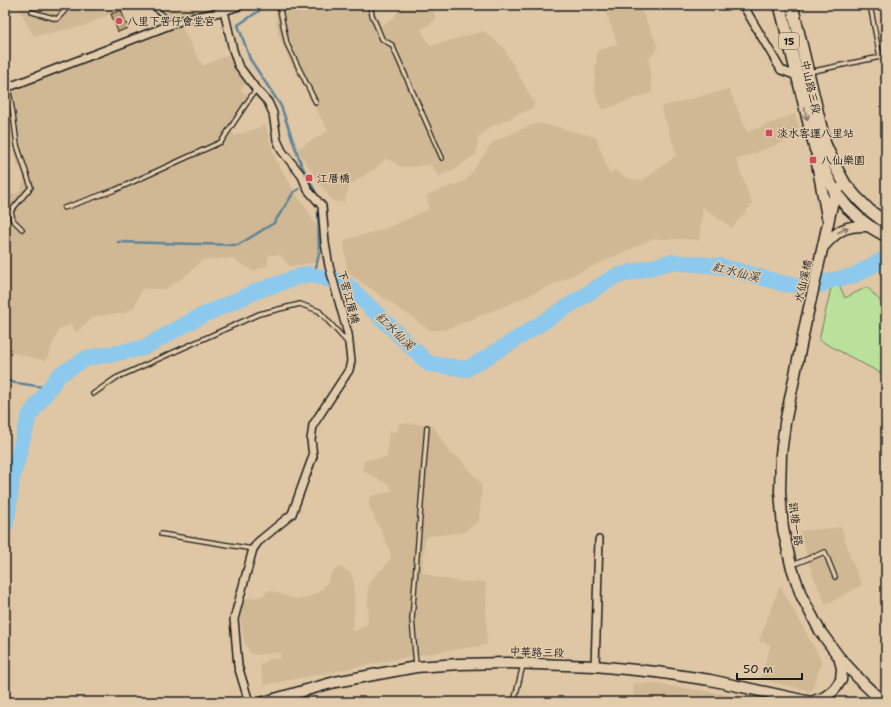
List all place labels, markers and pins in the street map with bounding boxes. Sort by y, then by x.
place label: 八里下罟仔會堂宮 [127,14,215,29]
marker: 八里下罟仔會堂宮 [114,16,124,26]
place label: 淡水客運八里站 [777,126,854,141]
marker: 淡水客運八里站 [764,128,774,138]
place label: 八仙樂園 [821,153,865,168]
marker: 八仙樂園 [808,155,818,165]
place label: 江厝橋 [317,171,350,186]
marker: 江厝橋 [304,173,314,183]

